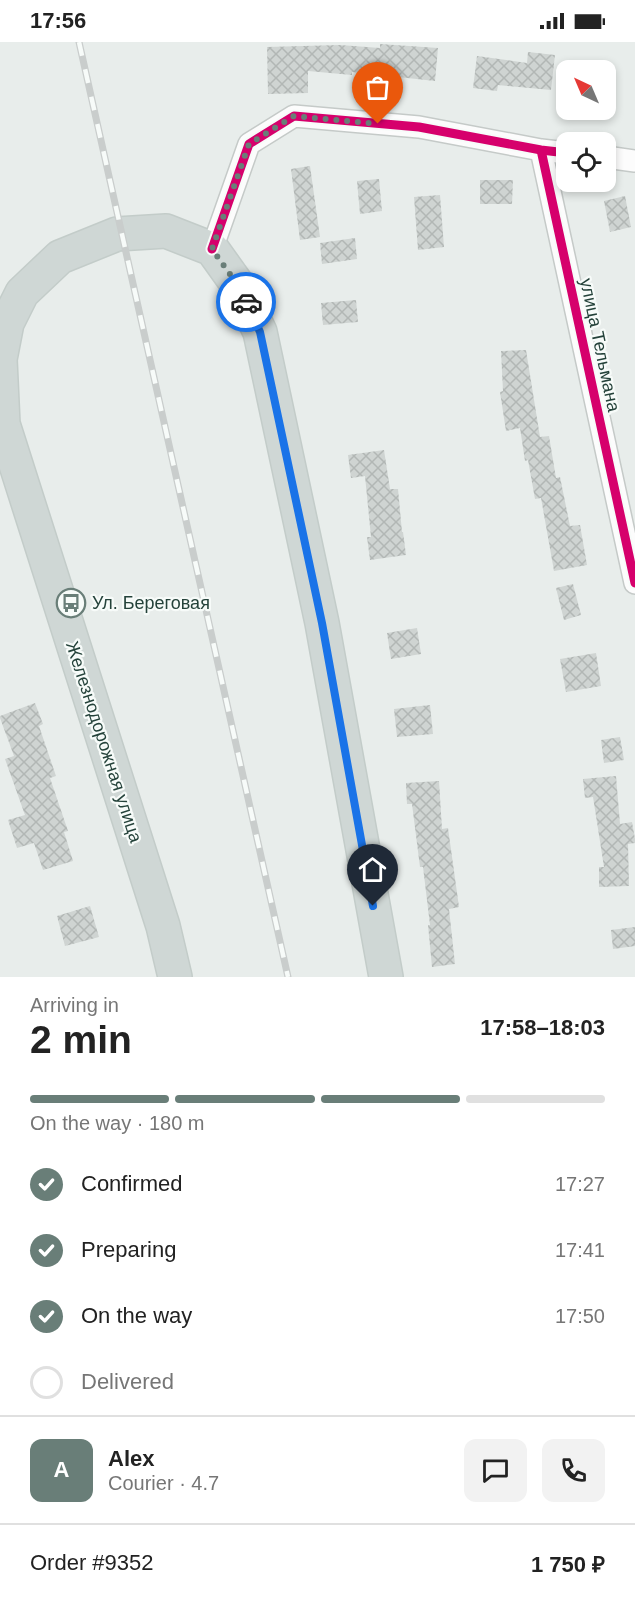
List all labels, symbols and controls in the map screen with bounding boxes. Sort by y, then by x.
text: 17:56 [30,8,86,33]
north arrow [556,60,616,120]
map controls [556,60,616,192]
pin [352,62,403,124]
icon: bag [361,71,394,104]
button: locate [556,132,616,192]
courier [216,272,276,332]
street label: улица Тельмана [576,276,624,415]
icon: car [230,286,263,319]
bus stop icon: Ул. Береговая [55,587,87,619]
place label: Ул. Береговая [92,593,210,613]
street label: Железнодорожная улица [62,639,146,846]
pin [347,844,398,906]
icon: home [356,853,389,886]
text: Arriving in [30,994,119,1016]
text: 17:58–18:03 [480,1015,605,1040]
text: 2 min [30,1018,132,1061]
text: On the way · 180 m [30,1112,205,1134]
icon: check [30,1168,63,1201]
text: Confirmed [81,1171,182,1196]
text: 17:27 [555,1173,605,1195]
icon: check [30,1234,63,1267]
text: Preparing [81,1237,176,1262]
text: 17:41 [555,1239,605,1261]
icon: check [30,1300,63,1333]
text: On the way [81,1303,192,1328]
text: 17:50 [555,1305,605,1327]
text: Delivered [81,1369,174,1394]
button: chat [464,1439,527,1502]
button: phone [542,1439,605,1502]
text: Alex [108,1446,154,1471]
text: A [54,1457,69,1482]
text: Courier · 4.7 [108,1472,219,1494]
text: Order #9352 [30,1550,154,1575]
text: 1 750 ₽ [531,1552,605,1577]

